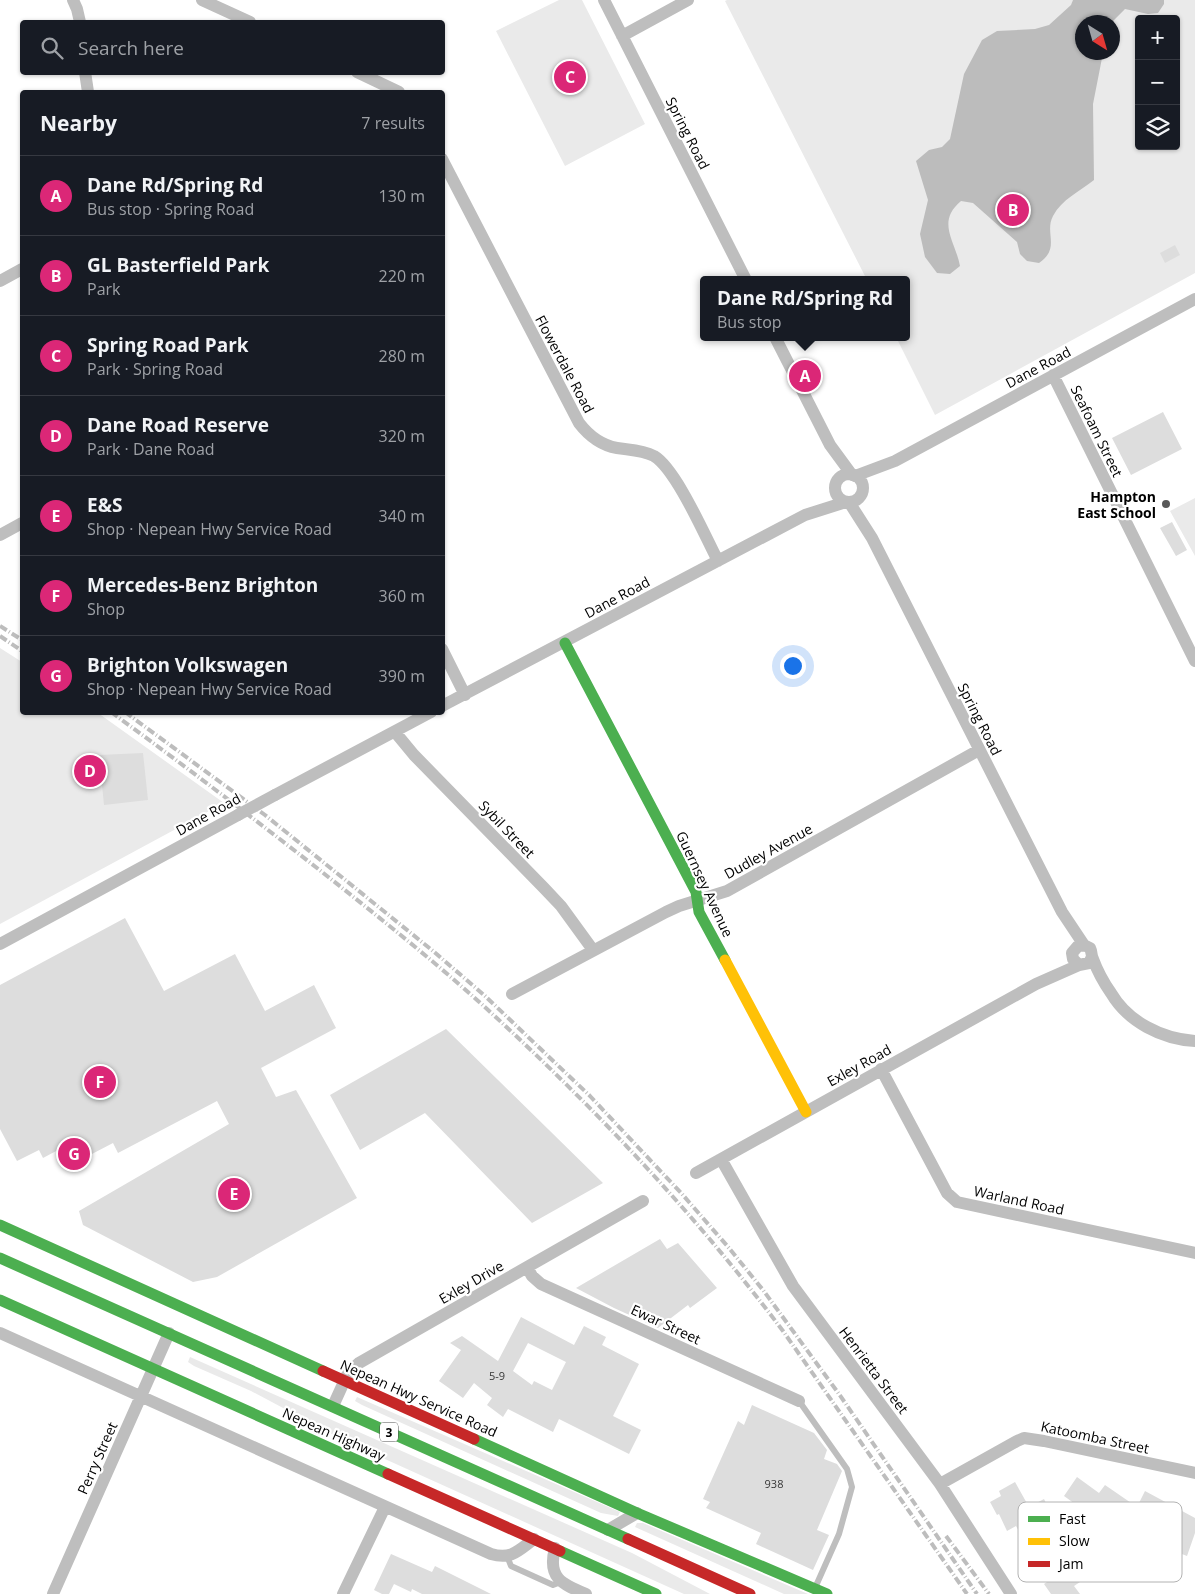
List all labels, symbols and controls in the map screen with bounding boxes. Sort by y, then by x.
north arrow [1075,15,1120,60]
map controls [1135,15,1180,150]
button: + [1135,15,1180,60]
search box [20,20,445,75]
icon: search [38,34,66,62]
text: Search here [78,35,184,61]
pin: C [554,58,586,96]
button: − [1135,60,1180,105]
street label: Spring Road [662,94,714,172]
button: layers [1135,105,1180,150]
text: Nearby [40,109,117,137]
text: 7 results [361,112,425,134]
text: Dane Rd/Spring Rd [87,172,263,198]
text: A [50,185,62,207]
text: 130 m [379,185,425,207]
pin: B [997,191,1029,229]
text: Bus stop · Spring Road [87,198,254,220]
text: GL Basterfield Park [87,252,269,278]
text: B [51,265,61,287]
text: 220 m [379,265,425,287]
popup [700,276,910,341]
text: Park [87,278,120,300]
text: Dane Rd/Spring Rd [717,285,893,311]
text: Bus stop [717,311,782,333]
street label: Flowerdale Road [531,312,599,416]
text: Spring Road Park [87,332,249,358]
street label: Dane Road [1002,342,1074,392]
text: C [51,345,61,367]
text: 280 m [379,345,425,367]
pin: A [789,357,821,395]
text: Park · Spring Road [87,358,223,380]
street label: Seafoam Street [1067,382,1127,480]
text: Dane Road Reserve [87,412,269,438]
text: D [50,425,62,447]
text: 320 m [379,425,425,447]
text: Park · Dane Road [87,438,215,460]
place label: Hampton East School [1077,487,1156,522]
text: E&S [87,492,122,518]
marker: Hampton East School [1160,498,1172,510]
text: E [52,505,60,527]
text: 340 m [379,505,425,527]
text: Shop · Nepean Hwy Service Road [87,518,332,540]
text: Mercedes-Benz Brighton [87,572,318,598]
street label: Dane Road [581,572,653,622]
text: F [52,585,60,607]
text: 360 m [379,585,425,607]
text: Shop [87,598,125,620]
text: Brighton Volkswagen [87,652,288,678]
your location [780,653,806,679]
text: G [50,665,62,687]
text: 390 m [379,665,425,687]
text: Shop · Nepean Hwy Service Road [87,678,332,700]
street label: Spring Road [954,680,1006,758]
pin: D [74,752,106,790]
street label: Dane Road [172,788,244,840]
street label: Sybil Street [475,796,539,862]
street label: Dudley Avenue [720,819,816,883]
street label: Guernsey Avenue [672,828,738,940]
street label: Exley Road [824,1040,894,1090]
pin: F [84,1063,116,1101]
pin: G [58,1135,90,1173]
pin: E [218,1175,250,1213]
street label: Warland Road [972,1181,1066,1219]
street label: Exley Drive [435,1256,507,1308]
street label: Ewar Street [628,1300,704,1348]
street label: Henrietta Street [835,1323,913,1417]
street label: Nepean Hwy Service Road [337,1355,501,1441]
house number: 5-9 [489,1368,505,1383]
street label: Nepean Highway [280,1403,389,1466]
street label: Katoomba Street [1039,1416,1151,1458]
street label: Perry Street [73,1419,121,1497]
road number: 3 [380,1422,398,1441]
house number: 938 [765,1476,783,1491]
legend [1018,1502,1182,1582]
text: Fast [1059,1509,1086,1528]
text: Slow [1059,1531,1090,1550]
text: Jam [1057,1554,1084,1573]

